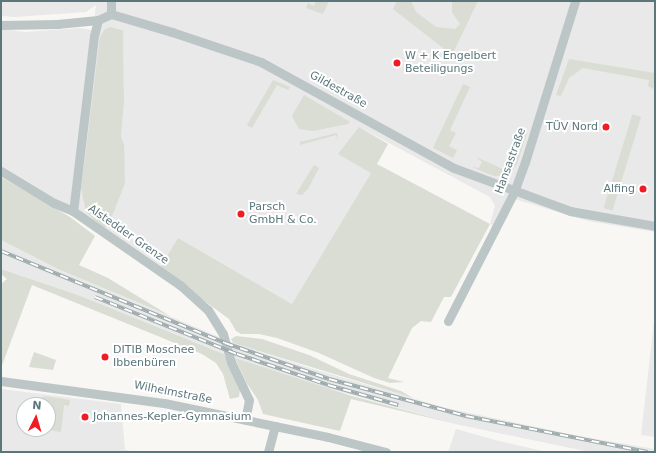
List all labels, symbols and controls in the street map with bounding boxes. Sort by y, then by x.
place label: W + K Engelbert Beteiligungs [405,50,496,76]
marker: W + K Engelbert Beteiligungs [392,58,402,68]
street label: Gildestraße [307,69,369,111]
place label: TÜV Nord [546,120,598,134]
marker: TÜV Nord [601,122,611,132]
street label: Hansastraße [493,126,529,196]
place label: Alfing [604,182,635,196]
marker: Alfing [638,184,648,194]
place label: Parsch GmbH & Co. [249,201,317,227]
street label: Alstedder Grenze [85,202,171,268]
marker: Parsch GmbH & Co. [236,209,246,219]
place label: DITIB Moschee Ibbenbüren [113,344,194,370]
marker: DITIB Moschee Ibbenbüren [100,352,110,362]
street label: Wilhelmstraße [133,379,213,407]
north arrow [16,397,56,437]
text: N [32,399,42,412]
place label: Johannes-Kepler-Gymnasium [93,410,251,424]
marker: Johannes-Kepler-Gymnasium [80,412,90,422]

